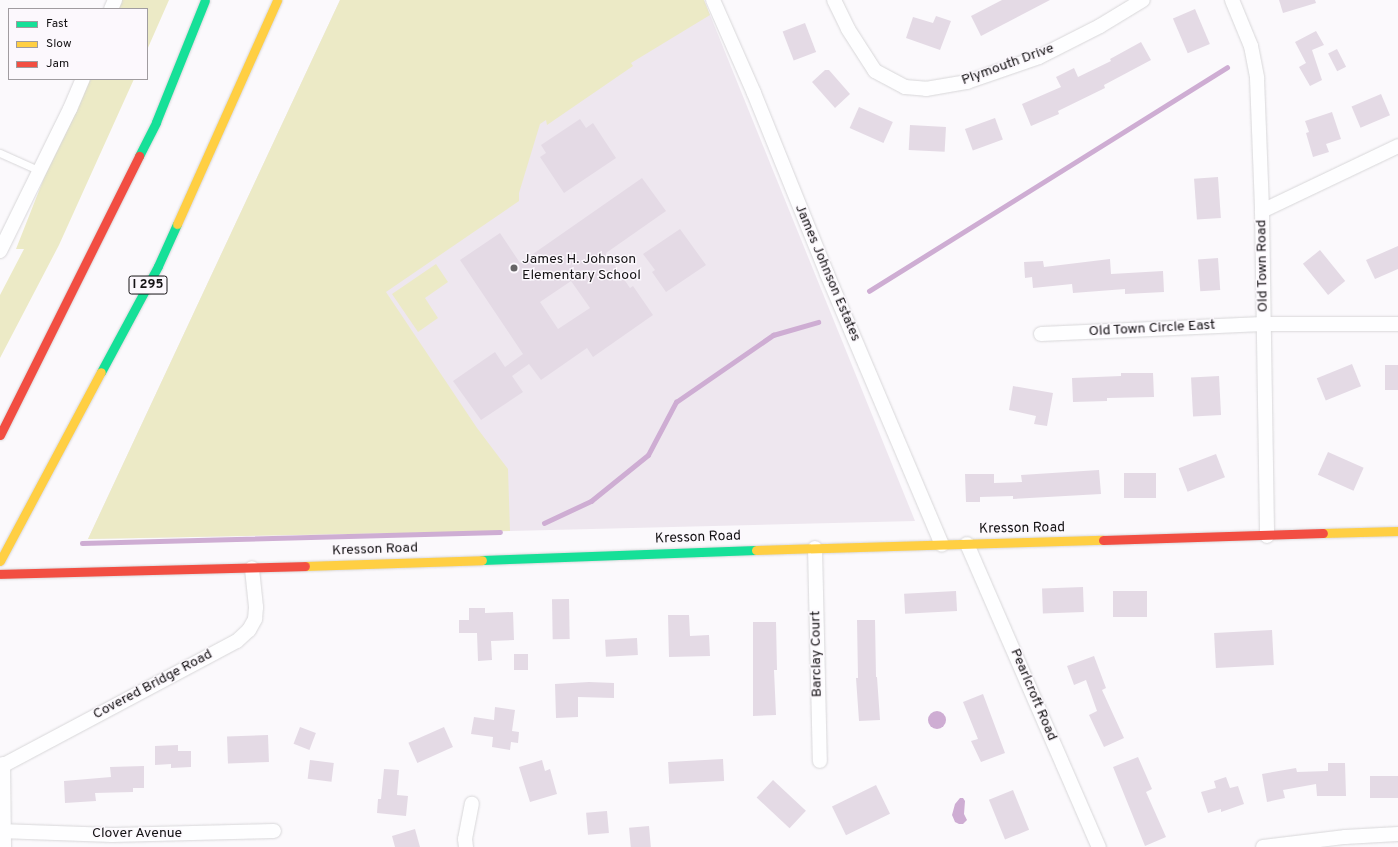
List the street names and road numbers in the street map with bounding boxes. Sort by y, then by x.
street label: Plymouth Drive [959,40,1057,90]
street label: James Johnson Estates [791,202,863,344]
street label: Old Town Road [1254,219,1272,313]
road number: I 295 [128,274,168,296]
street label: Old Town Circle East [1088,317,1216,341]
street label: Kresson Road [979,520,1065,538]
street label: Kresson Road [655,528,741,548]
street label: Kresson Road [332,540,418,560]
street label: Barclay Court [808,611,826,697]
street label: Covered Bridge Road [90,646,216,724]
street label: Pearlcroft Road [1006,646,1060,744]
street label: Clover Avenue [92,826,182,842]

